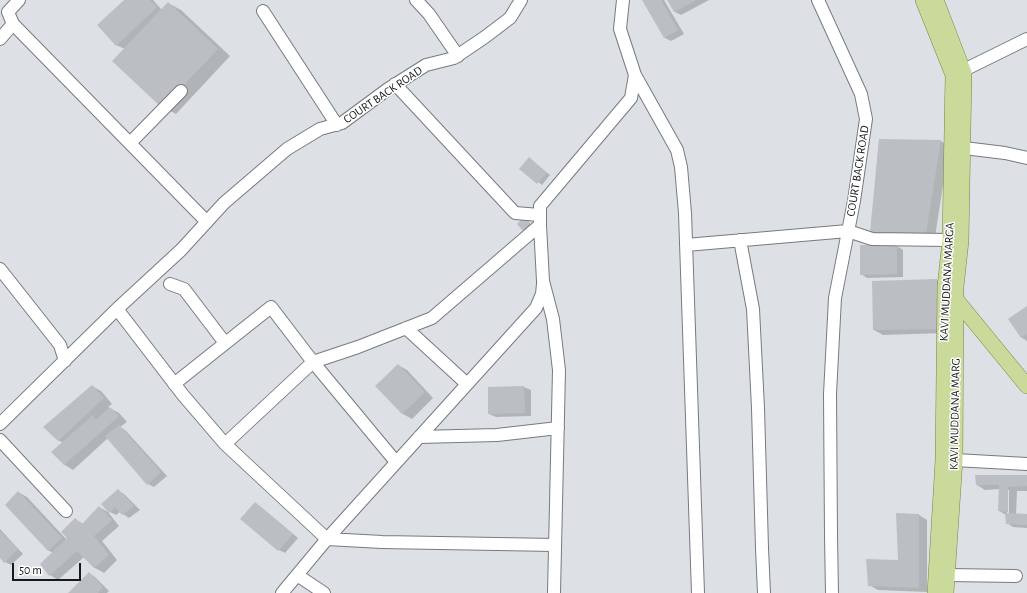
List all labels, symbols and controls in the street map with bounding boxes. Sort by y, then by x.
street label: COURT BACK ROAD [341,63,425,127]
street label: COURT BACK ROAD [844,124,872,218]
street label: KAVI MUDDANA MARGA [937,222,957,342]
street label: KAVI MUDDANA MARG [947,358,963,470]
scale bar [14,555,83,581]
text: 50 m [19,564,42,576]

